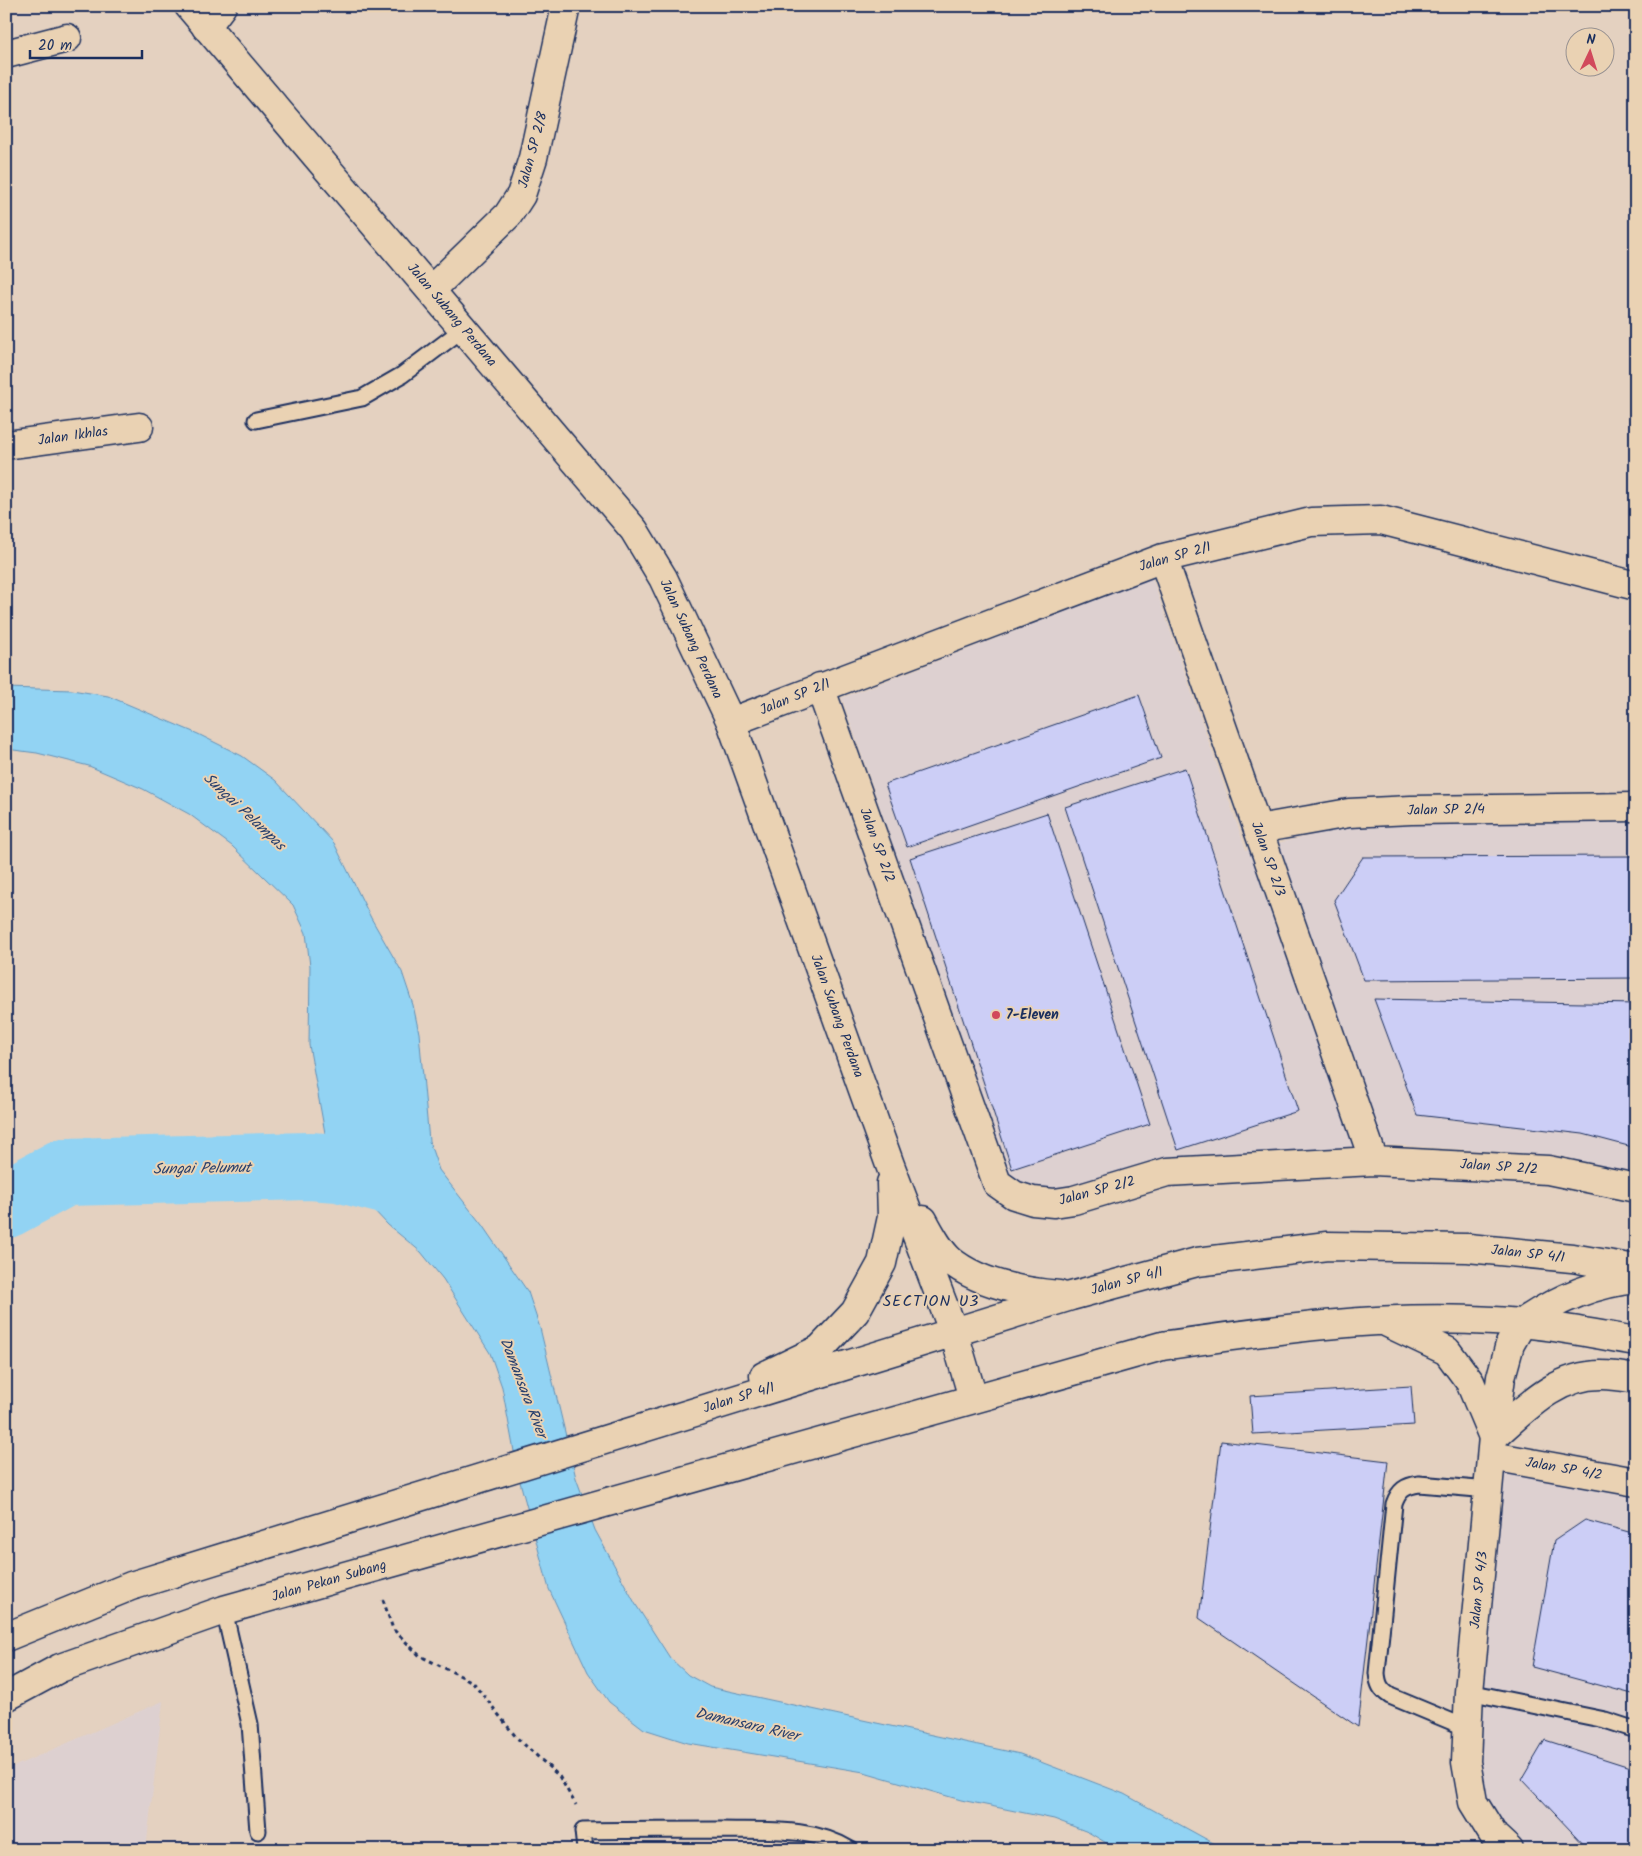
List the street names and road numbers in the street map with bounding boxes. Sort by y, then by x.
street label: Jalan SP 2/8 [512,109,554,191]
street label: Jalan Subang Perdana [402,258,502,372]
street label: Jalan Ikhlas [37,420,110,452]
street label: Jalan SP 2/1 [1136,536,1214,578]
street label: Jalan Subang Perdana [654,575,728,703]
street label: Jalan SP 2/1 [756,673,834,721]
street label: Jalan SP 2/4 [1407,798,1485,822]
street label: Jalan SP 2/2 [853,805,901,885]
street label: Jalan SP 2/3 [1245,819,1291,899]
street label: Jalan Subang Perdana [804,951,870,1081]
street label: Jalan SP 2/2 [1459,1153,1539,1181]
street label: Jalan SP 2/2 [1056,1170,1138,1212]
street label: Jalan SP 4/1 [1490,1239,1566,1269]
street label: Jalan SP 4/1 [1088,1261,1166,1301]
street label: Jalan SP 4/1 [700,1377,778,1419]
street label: Jalan SP 4/2 [1524,1451,1604,1487]
street label: Jalan SP 4/3 [1464,1550,1494,1630]
street label: Jalan Pekan Subang [269,1554,389,1608]

